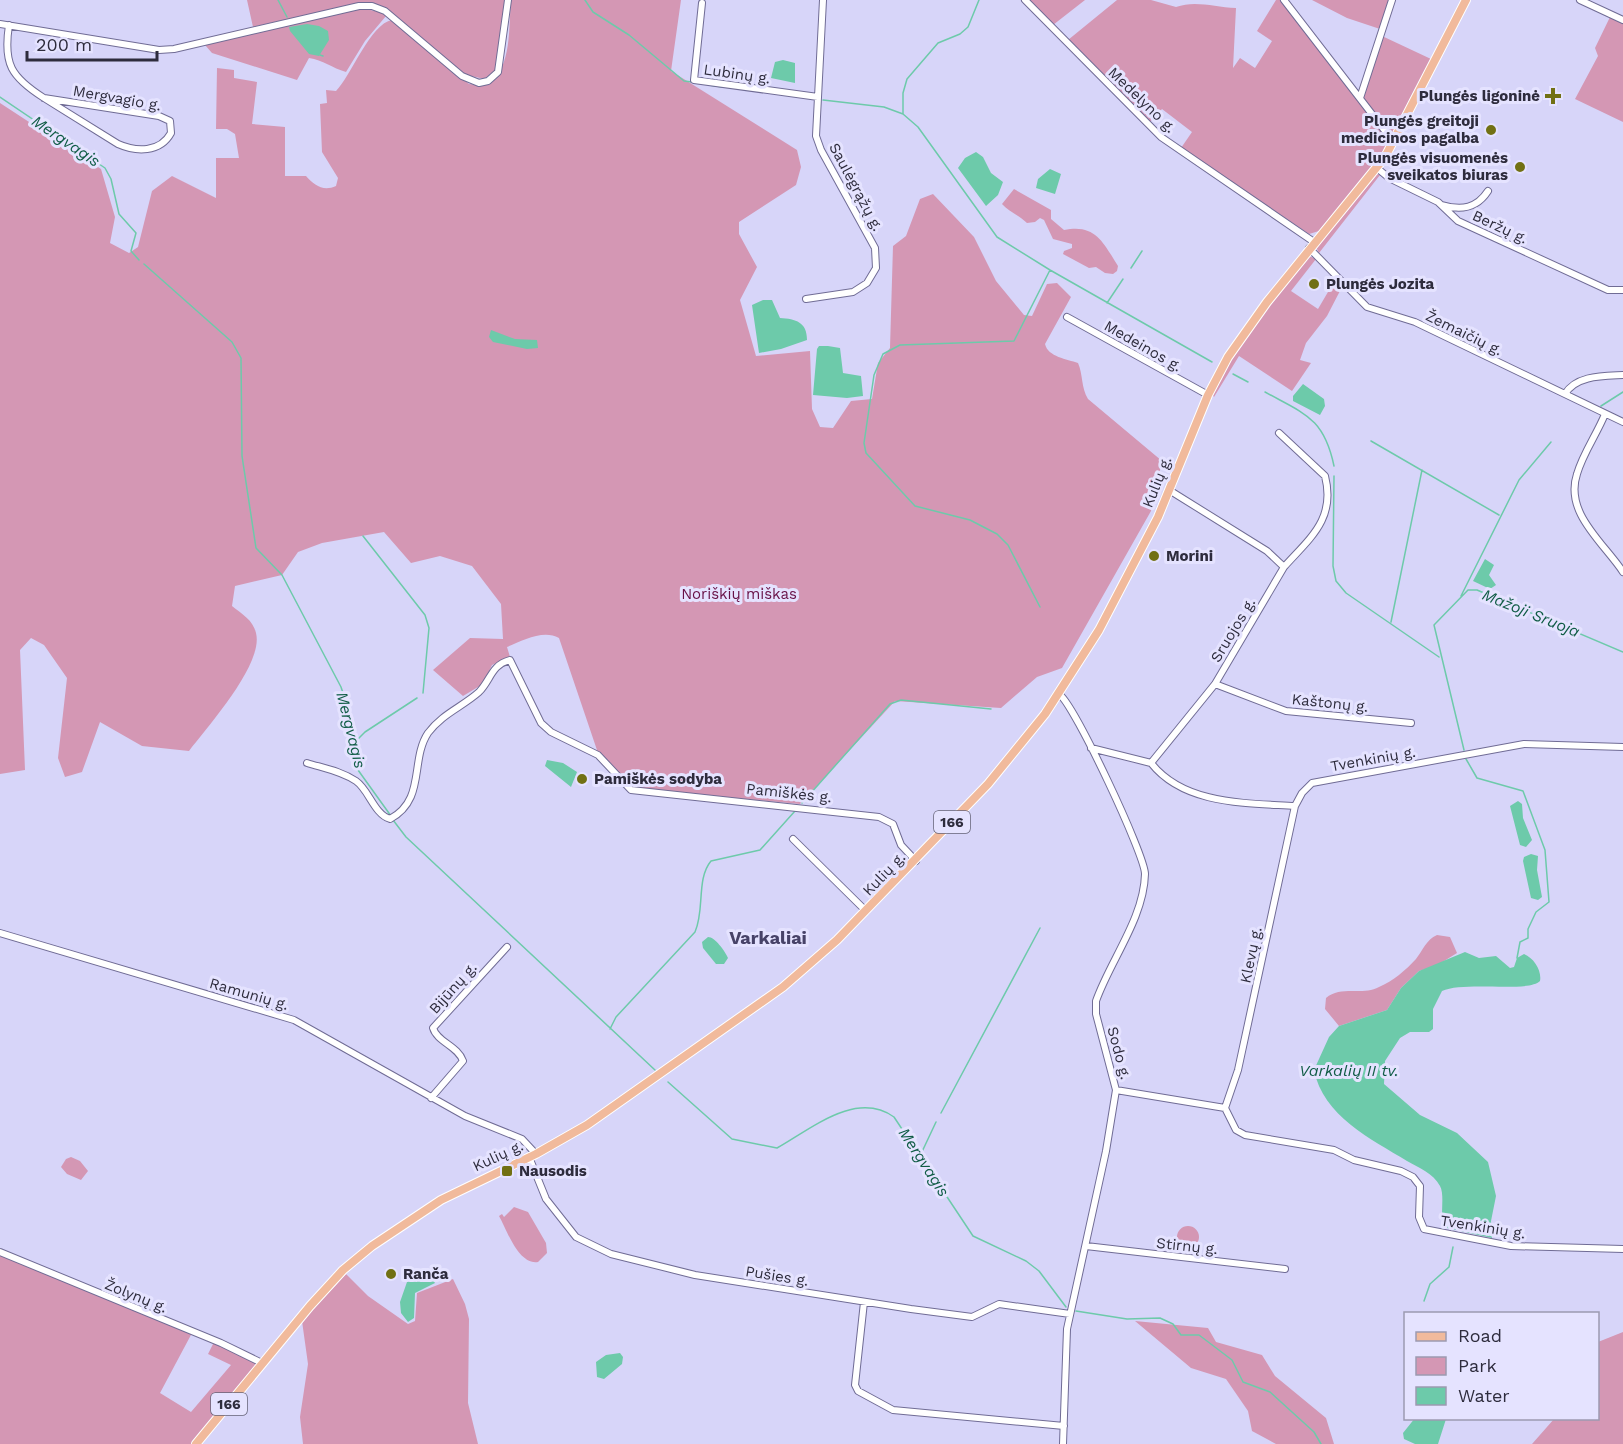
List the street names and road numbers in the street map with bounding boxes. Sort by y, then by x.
street label: Lubinų g. [703,60,771,88]
street label: Medelyno g. [1105,63,1179,137]
street label: Mergvagio g. [71,81,163,115]
street label: Saulėgrąžų g. [825,140,887,234]
street label: Beržų g. [1469,206,1531,248]
street label: Žemaičių g. [1423,307,1505,359]
street label: Medeinos g. [1101,317,1185,375]
street label: Kulių g. [1139,454,1175,510]
street label: Sruojos g. [1207,595,1259,665]
street label: Kaštonų g. [1291,690,1369,716]
street label: Tvenkinių g. [1329,743,1417,775]
street label: Pamiškės g. [745,780,833,806]
road number: 166 [934,811,970,833]
street label: Kulių g. [859,848,909,900]
street label: Klevų g. [1236,925,1266,985]
street label: Bijūnų g. [425,959,481,1017]
street label: Ramunių g. [207,974,291,1014]
street label: Sodo g. [1103,1025,1135,1081]
street label: Kulių g. [470,1137,526,1175]
street label: Tvenkinių g. [1439,1211,1527,1243]
street label: Stirnų g. [1155,1234,1219,1258]
street label: Pušies g. [744,1262,810,1290]
street label: Žolynų g. [102,1275,170,1317]
road number: 166 [211,1393,247,1415]

